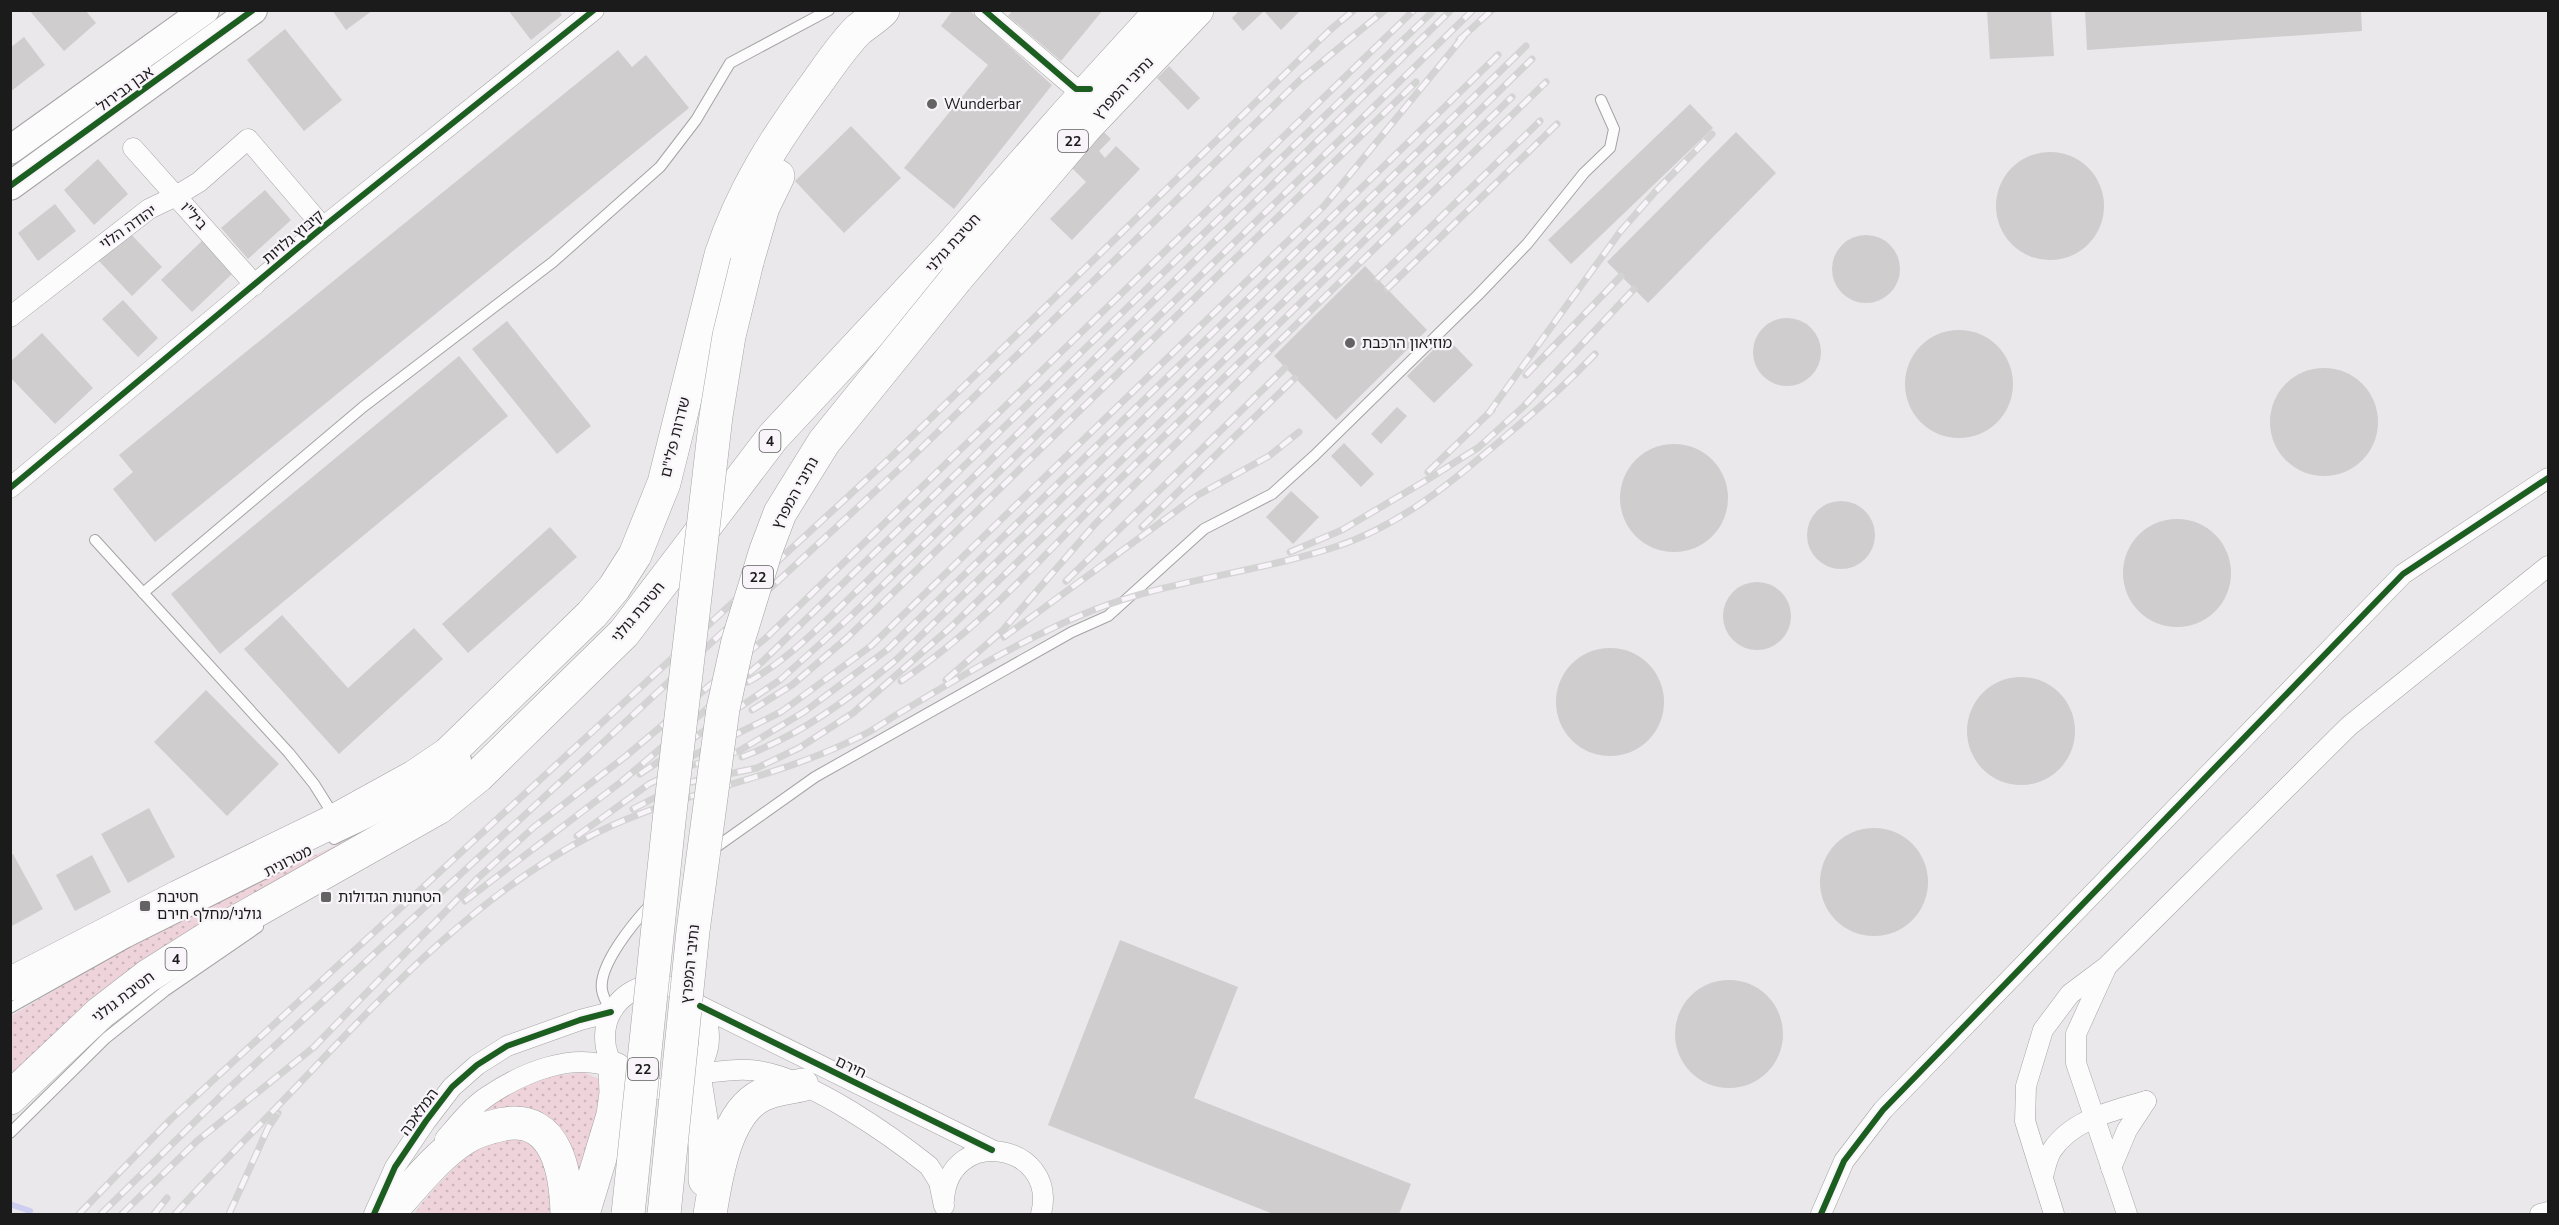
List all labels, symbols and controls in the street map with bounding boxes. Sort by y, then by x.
street label: נתיבי המפרץ [1088,52,1158,124]
street label: אבן גבירול [93,62,157,116]
place label: Wunderbar [944,94,1021,114]
marker: Wunderbar [925,97,939,111]
road number: 22 [1058,130,1088,152]
street label: ביל"ו [176,198,212,235]
street label: יהודה הלוי [96,200,160,254]
street label: קיבוץ גלויות [258,205,328,269]
street label: חטיבת גולני [921,209,985,277]
place label: מוזיאון הרכבת [1362,333,1452,353]
marker: מוזיאון הרכבת [1343,336,1357,350]
street label: שדרות פלי"ם [655,395,695,479]
road number: 4 [760,430,780,452]
street label: נתיבי המפרץ [767,453,823,533]
road number: 22 [743,566,773,588]
street label: חטיבת גולני [607,577,669,647]
street label: מטרונית [261,840,316,882]
place label: חטיבת גולני/מחלף חירם [157,887,262,924]
place label: הטחנות הגדולות [338,887,441,907]
marker: הטחנות הגדולות [319,890,333,904]
marker: חטיבת גולני/מחלף חירם [138,899,152,913]
street label: נתיבי המפרץ [676,923,704,1005]
road number: 4 [166,948,186,970]
street label: חטיבת גולני [88,967,158,1027]
street label: חירם [832,1051,870,1083]
road number: 22 [628,1058,658,1080]
street label: המלאכה [395,1084,443,1140]

